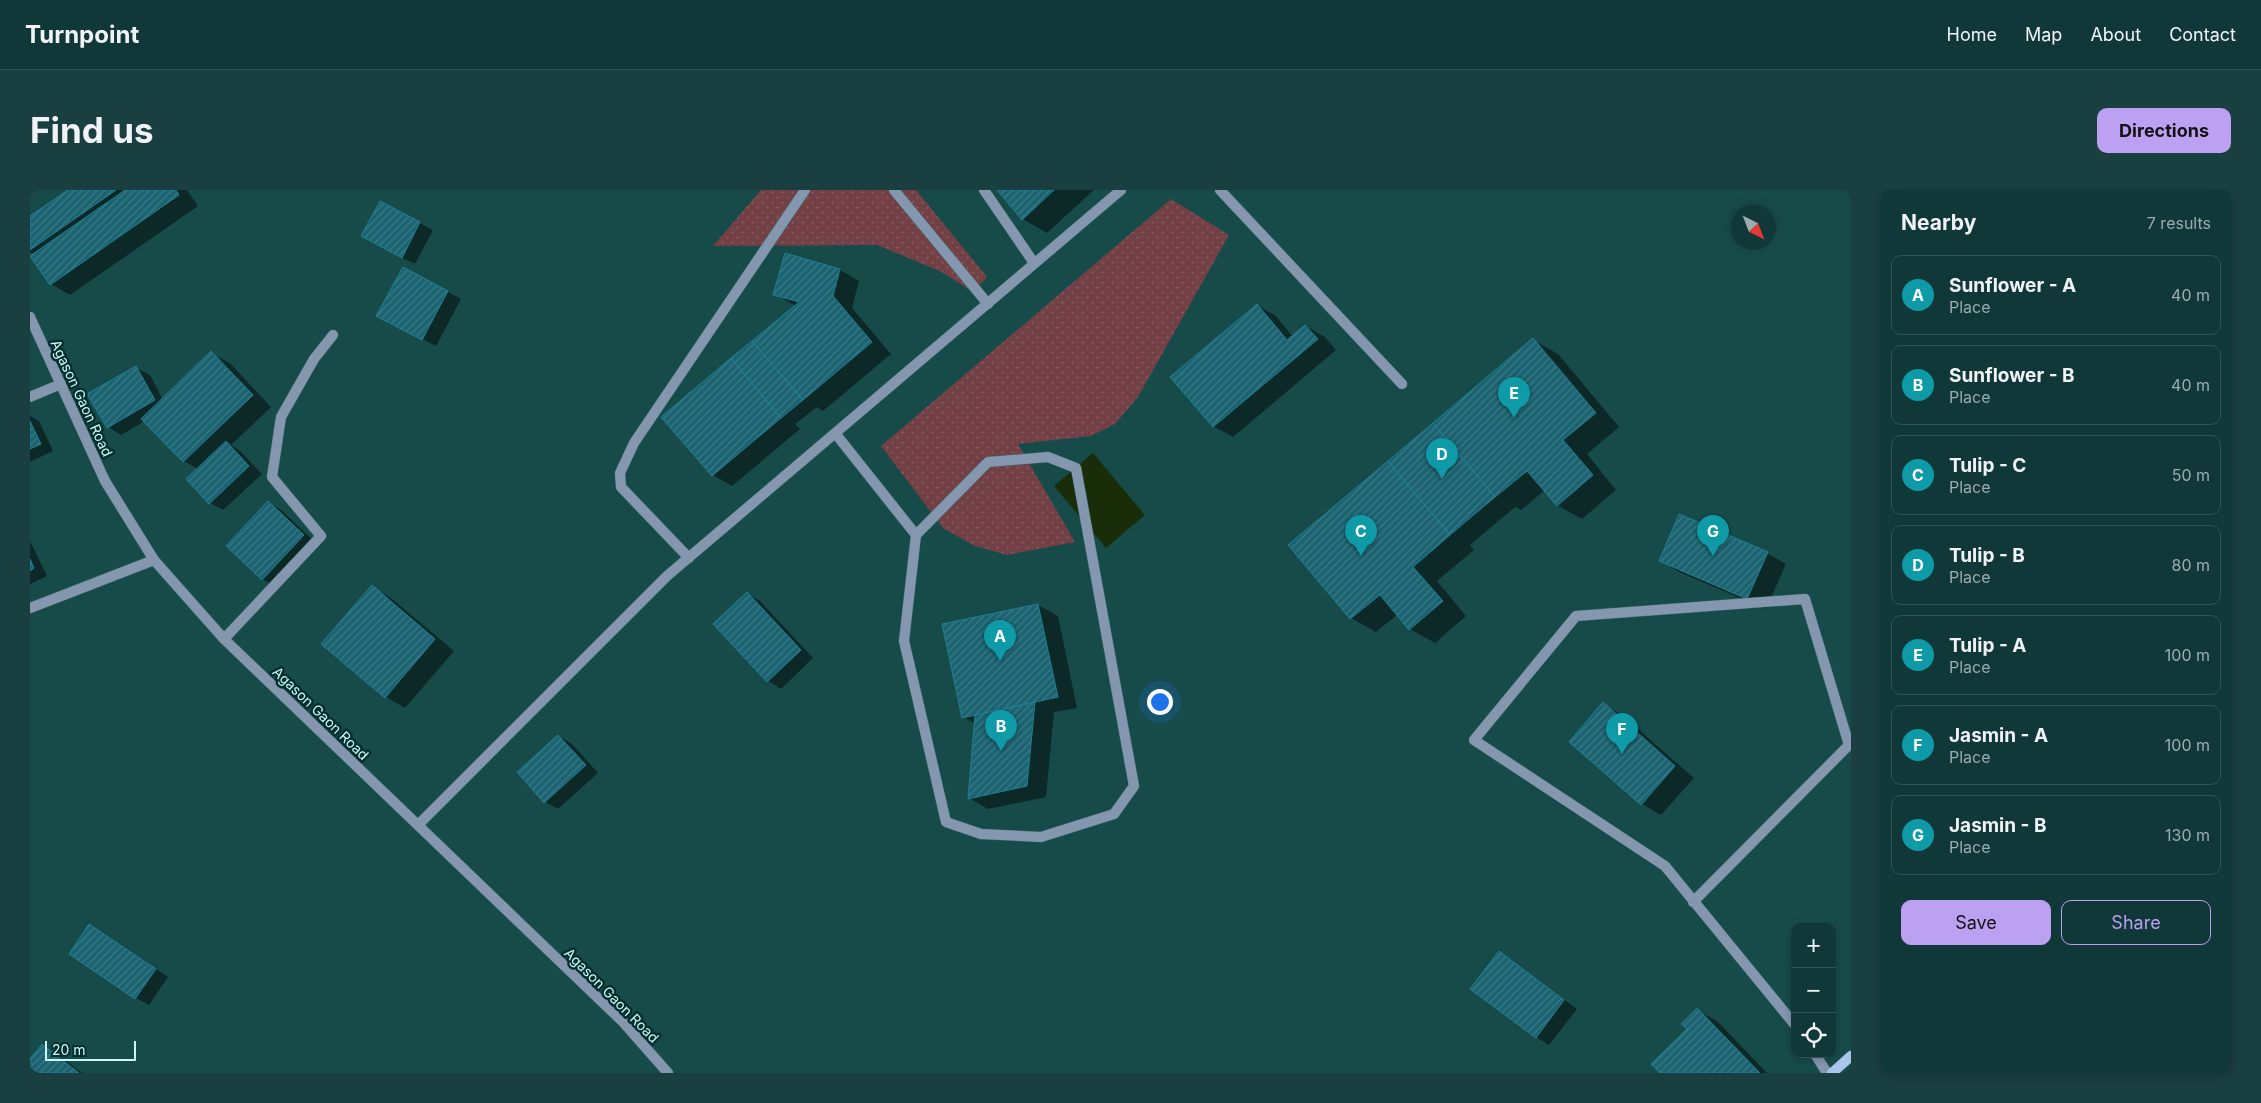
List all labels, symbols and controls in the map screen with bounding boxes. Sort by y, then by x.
text: Turnpoint [25,20,139,49]
text: Home [1947,24,1997,45]
text: Map [2025,24,2062,45]
text: About [2090,24,2141,45]
text: Contact [2169,24,2236,45]
button: Directions [2097,108,2231,153]
text: Find us [30,109,154,151]
north arrow [1731,205,1776,250]
text: Nearby [1901,210,1976,235]
text: 7 results [2147,213,2211,233]
text: Sunflower - A [1949,274,2076,297]
text: A [1912,285,1924,305]
text: 40 m [2171,285,2210,305]
text: Place [1949,297,1991,317]
street label: Agason Gaon Road [48,337,116,459]
text: Sunflower - B [1949,364,2075,387]
text: B [1913,375,1923,395]
text: 40 m [2171,375,2210,395]
pin: E [1498,377,1530,418]
text: Place [1949,387,1991,407]
pin: D [1426,438,1458,479]
text: Tulip - C [1949,454,2026,477]
text: C [1912,465,1924,485]
text: 50 m [2172,465,2210,485]
text: Place [1949,477,1991,497]
pin: C [1345,515,1377,556]
pin: G [1697,515,1729,556]
text: Tulip - B [1949,544,2025,567]
text: D [1912,555,1924,575]
text: 80 m [2171,555,2210,575]
text: Place [1949,567,1991,587]
pin: A [984,620,1016,661]
text: Tulip - A [1949,634,2026,657]
text: E [1913,645,1923,665]
text: 100 m [2165,645,2210,665]
text: Place [1949,657,1991,677]
street label: Agason Gaon Road [269,663,373,763]
your location [1147,689,1173,715]
pin: B [985,710,1017,751]
pin: F [1606,713,1638,754]
text: Jasmin - A [1949,724,2048,747]
text: F [1913,735,1923,755]
text: 100 m [2165,735,2210,755]
text: Place [1949,747,1991,767]
text: Jasmin - B [1949,814,2047,837]
text: G [1912,825,1924,845]
text: 130 m [2165,825,2210,845]
text: Place [1949,837,1991,857]
button: Save [1901,900,2051,945]
button: Share [2061,900,2211,945]
map controls [1791,923,1836,1058]
button: + [1791,923,1836,968]
street label: Agason Gaon Road [561,944,663,1046]
button: − [1791,968,1836,1013]
button: locate [1791,1013,1836,1058]
scale bar [45,1038,136,1061]
text: 20 m [52,1041,86,1058]

